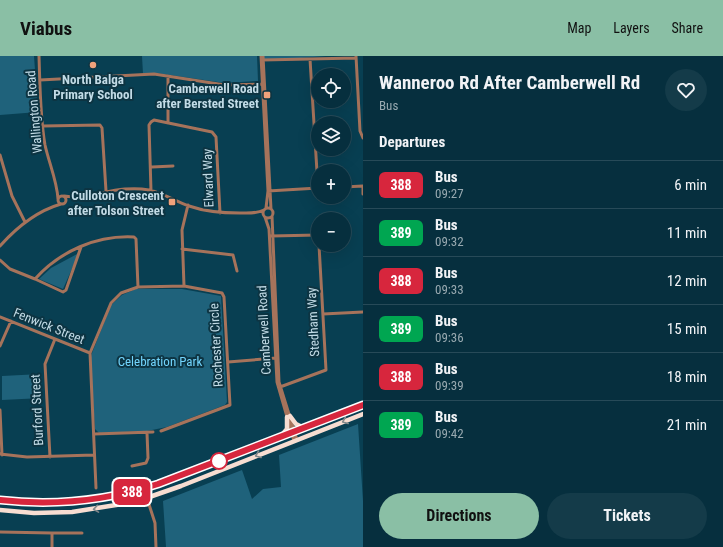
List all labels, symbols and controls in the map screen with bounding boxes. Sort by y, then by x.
text: Viabus [20,17,72,40]
text: Map [567,20,591,36]
text: Layers [613,20,650,36]
text: Share [672,20,703,36]
marker: North Balga Primary School [88,60,98,70]
map controls [311,68,351,252]
button: locate [311,68,351,108]
button: heart [665,69,707,111]
street label: Wallington Road [23,70,45,154]
text: Wanneroo Rd After Camberwell Rd [379,71,640,94]
place label: North Balga Primary School [53,72,133,102]
place label: Camberwell Road after Bersted Street [156,81,259,111]
marker: Camberwell Road after Bersted Street [262,90,272,100]
text: Bus [379,98,398,113]
button: layers [311,116,351,156]
text: Departures [379,133,445,151]
street label: Elward Way [199,148,217,208]
button: + [311,164,351,204]
text: Bus [435,168,458,186]
text: 6 min [674,176,707,194]
text: 388 [390,177,412,193]
text: 09:27 [435,186,464,201]
place label: Culloton Crescent after Tolson Street [68,188,164,218]
marker: Culloton Crescent after Tolson Street [167,197,177,207]
button: − [311,212,351,252]
text: Bus [435,216,458,234]
text: 11 min [667,224,707,242]
text: 389 [390,225,412,241]
text: 09:32 [435,234,464,249]
text: Bus [435,264,458,282]
text: 12 min [667,272,707,290]
text: 388 [390,273,412,289]
text: 09:33 [435,282,464,297]
street label: Camberwell Road [254,285,274,375]
street label: Stedham Way [304,286,322,357]
street label: Rochester Circle [206,303,226,387]
street label: Fenwick Street [11,305,87,347]
text: Bus [435,312,458,330]
text: 15 min [667,320,707,338]
text: 389 [390,321,412,337]
text: 09:36 [435,330,464,345]
park label: Celebration Park [118,354,202,369]
text: Bus [435,360,458,378]
text: 18 min [667,368,707,386]
text: 388 [390,369,412,385]
street label: Burford Street [28,374,46,446]
text: 09:39 [435,378,464,393]
text: Bus [435,408,458,426]
one-way arrow [341,416,349,424]
text: 21 min [667,416,707,434]
text: 389 [390,417,412,433]
text: 09:42 [435,426,464,441]
one-way arrow [255,450,263,458]
unlabelled marker [210,452,228,470]
line badge: 388 [109,479,155,505]
text: 388 [121,484,143,500]
button: Directions [379,493,539,539]
button: Tickets [547,493,707,539]
one-way arrow [93,504,99,513]

